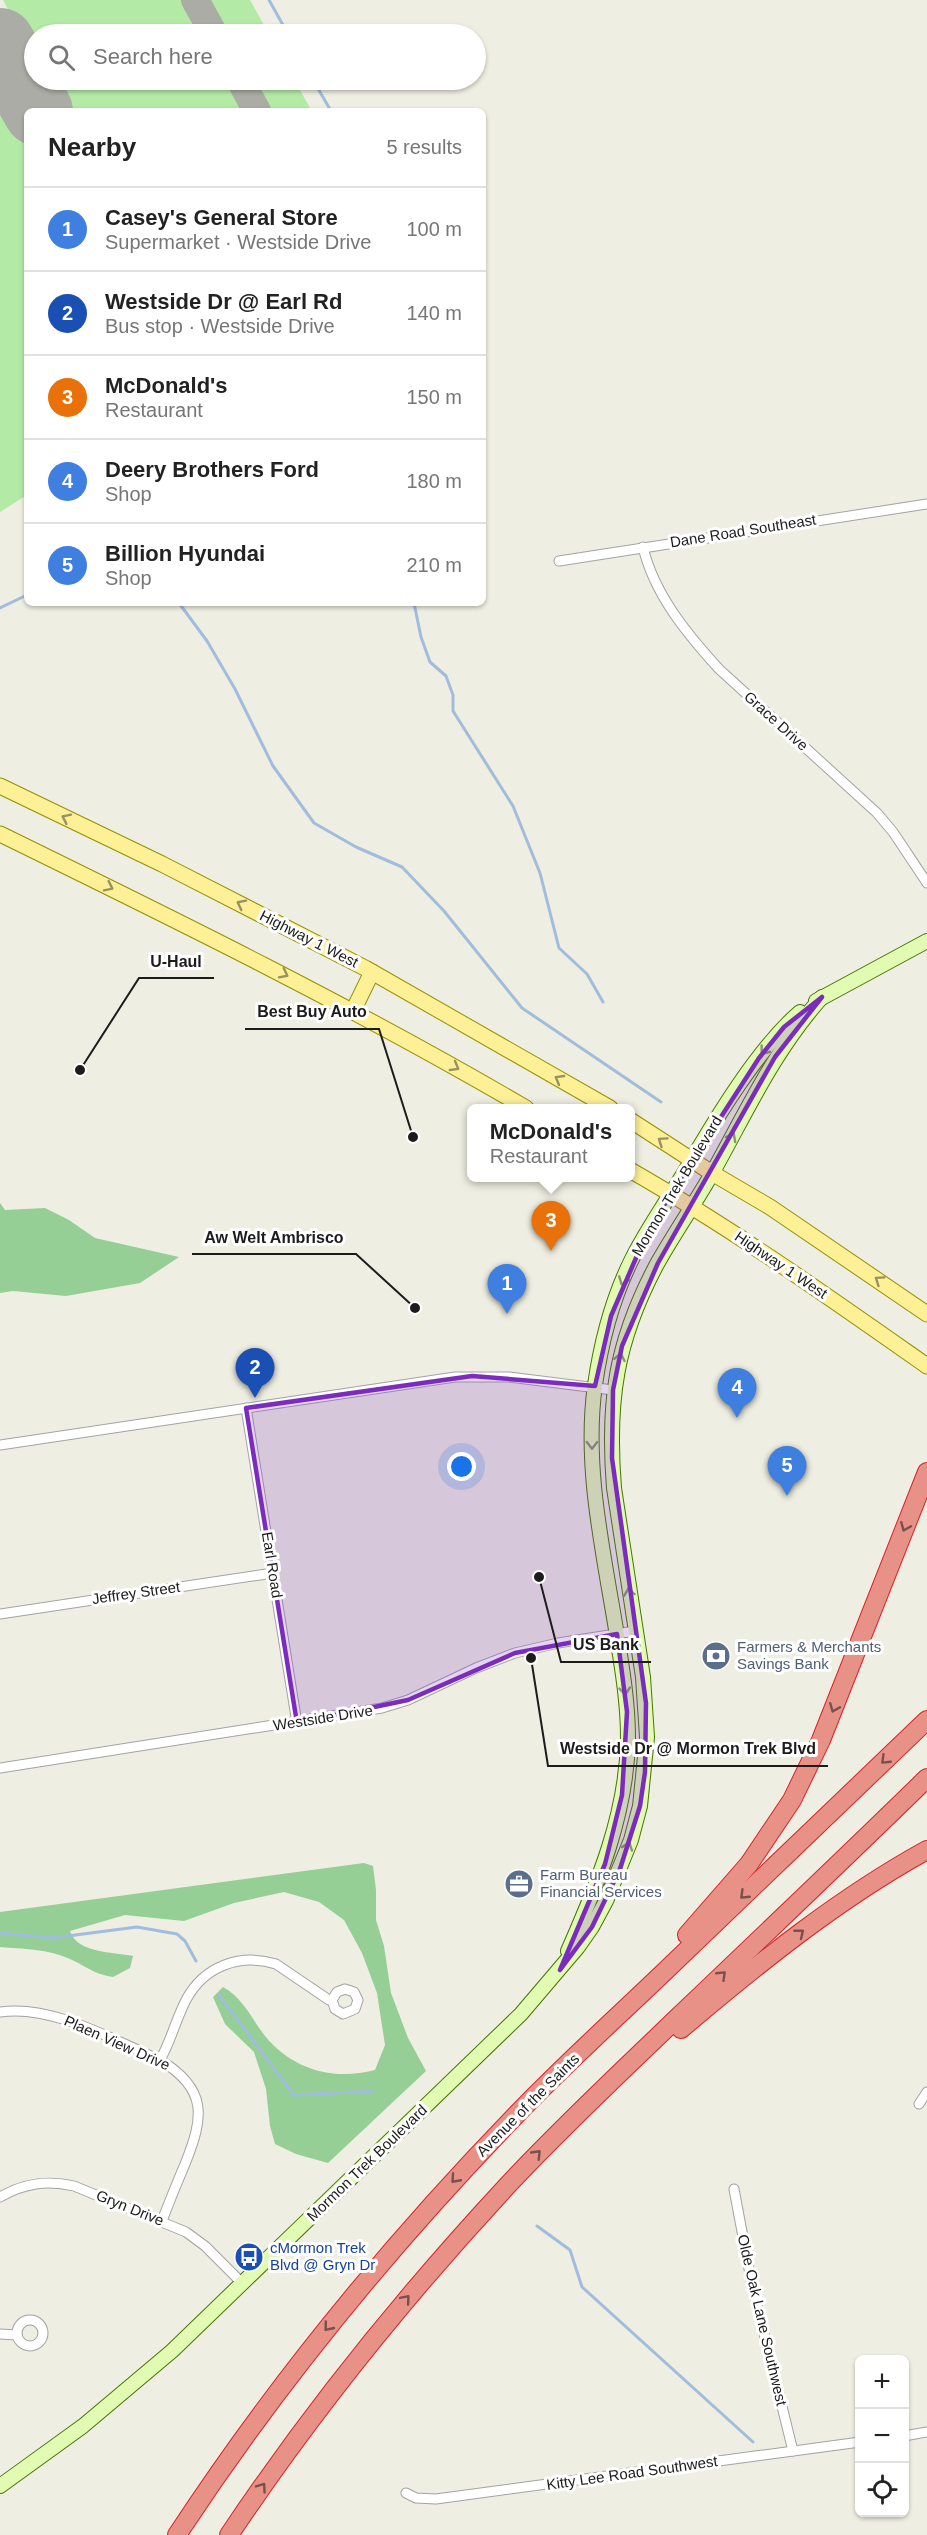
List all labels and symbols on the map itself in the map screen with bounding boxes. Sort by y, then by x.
street label: Dane Road Southeast [669,510,818,550]
street label: Grace Drive [741,688,812,754]
one-way arrow [62,814,73,826]
one-way arrow [103,880,114,892]
one-way arrow [237,900,248,912]
street label: Highway 1 West [257,906,362,971]
callout: U-Haul [139,944,214,978]
text: U-Haul [150,953,202,970]
one-way arrow [278,967,288,978]
callout: Best Buy Auto [245,995,379,1029]
text: Best Buy Auto [257,1003,367,1020]
one-way arrow [761,1045,772,1056]
one-way arrow [449,1060,459,1071]
one-way arrow [555,1075,565,1087]
street label: Mormon Trek Boulevard [628,1113,725,1259]
one-way arrow [725,1133,736,1144]
one-way arrow [658,1137,669,1148]
pin: 3 [532,1202,570,1251]
callout: Aw Welt Ambrisco [192,1220,356,1254]
street label: Highway 1 West [732,1227,832,1302]
text: Aw Welt Ambrisco [204,1229,344,1246]
pin: 1 [488,1264,526,1314]
one-way arrow [618,1275,631,1286]
one-way arrow [875,1277,886,1288]
pin: 2 [236,1348,274,1398]
one-way arrow [613,1352,626,1362]
pin: 4 [718,1368,756,1418]
one-way arrow [586,1440,598,1449]
pin: 5 [768,1446,806,1496]
your location [447,1452,476,1481]
one-way arrow [900,1521,913,1532]
street label: Earl Road [259,1531,286,1599]
street label: Jeffrey Street [91,1578,182,1607]
one-way arrow [624,1587,636,1596]
callout: US Bank [561,1628,651,1662]
text: US Bank [573,1636,639,1653]
place label: Farmers & Merchants Savings Bank [737,1638,881,1672]
bank icon: Farmers & Merchants Savings Bank [700,1640,732,1672]
one-way arrow [618,1687,631,1696]
street label: Westside Drive [272,1701,374,1734]
one-way arrow [828,1702,841,1713]
callout: Westside Dr @ Mormon Trek Blvd [548,1732,828,1766]
text: Westside Dr @ Mormon Trek Blvd [560,1740,816,1757]
one-way arrow [881,1753,892,1764]
one-way arrow [621,1841,634,1852]
place label: Farm Bureau Financial Services [540,1866,662,1900]
office icon: Farm Bureau Financial Services [503,1868,535,1900]
one-way arrow [740,1888,751,1899]
one-way arrow [793,1930,804,1941]
one-way arrow [715,1971,726,1982]
street label: Plaen View Drive [62,2012,173,2073]
street label: Avenue of the Saints [473,2050,583,2160]
street label: Mormon Trek Boulevard [303,2101,430,2224]
one-way arrow [530,2151,541,2161]
one-way arrow [452,2172,463,2183]
street label: Gryn Drive [94,2186,167,2229]
street label: Olde Oak Lane Southwest [735,2233,791,2408]
place label: cMormon Trek Blvd @ Gryn Dr [270,2239,375,2273]
bus stop icon: cMormon Trek Blvd @ Gryn Dr [233,2241,265,2273]
one-way arrow [399,2295,410,2306]
one-way arrow [325,2320,336,2331]
street label: Kitty Lee Road Southwest [545,2452,719,2493]
one-way arrow [255,2482,266,2493]

